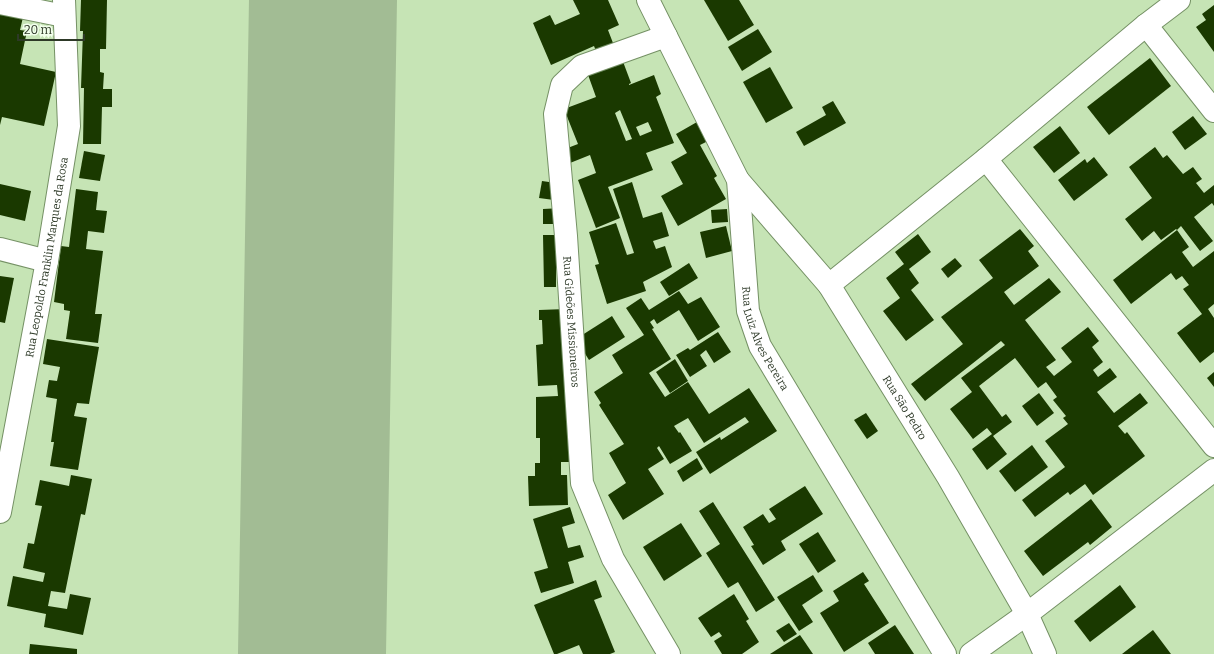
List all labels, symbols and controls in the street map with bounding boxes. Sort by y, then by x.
scale bar [18,16,84,42]
text: 20 m [24,23,53,37]
street label: Rua Leopoldo Franklin Marques da Rosa [23,156,70,358]
street label: Rua Gideões Missioneiros [561,256,582,388]
street label: Rua Luiz Alves Pereira [740,286,792,393]
street label: Rua São Pedro [880,373,930,442]

